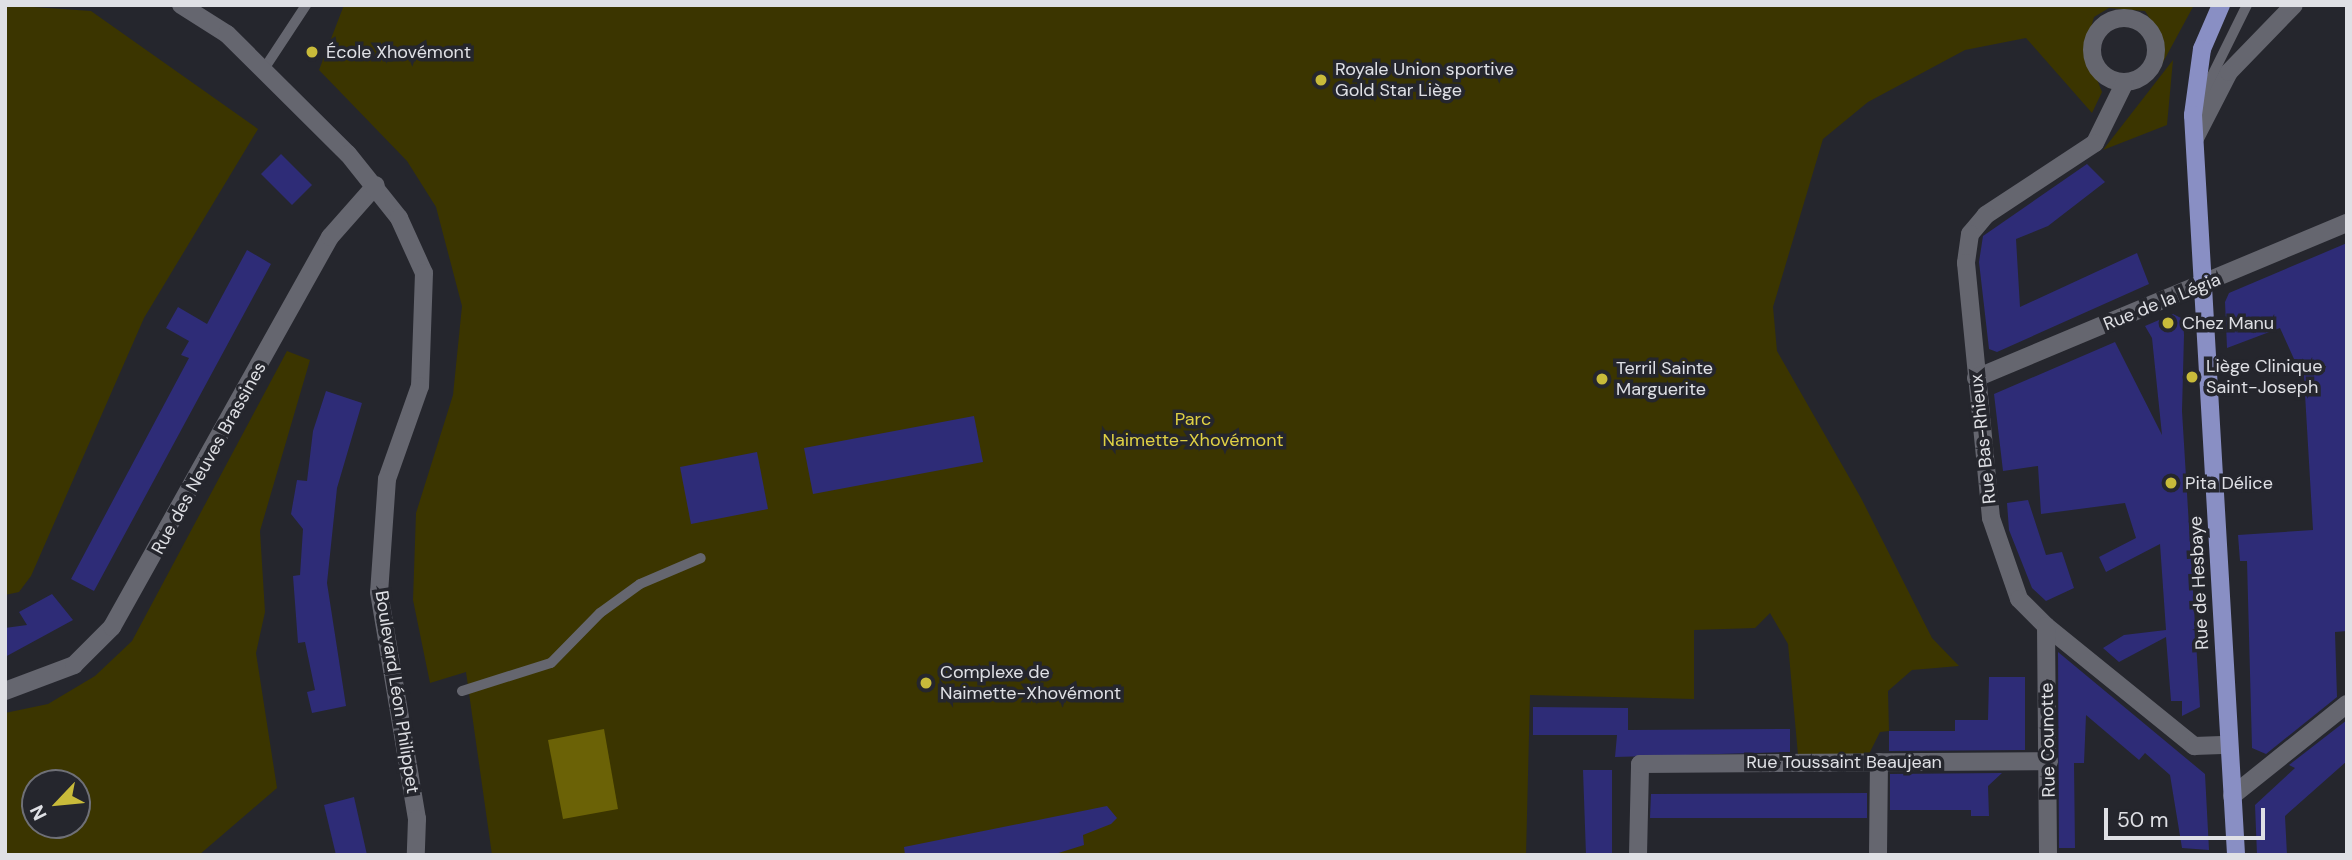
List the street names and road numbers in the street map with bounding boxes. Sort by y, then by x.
street label: Rue de la Légia [2100,269,2224,335]
street label: Rue des Neuves Brassines [147,358,271,558]
street label: Rue Bas-Rhieux [1965,373,2001,505]
street label: Rue de Hesbaye [2185,516,2213,650]
street label: Boulevard Léon Philippet [370,589,424,795]
street label: Rue Counotte [2036,682,2060,798]
street label: Rue Toussaint Beaujean [1746,751,1942,773]

